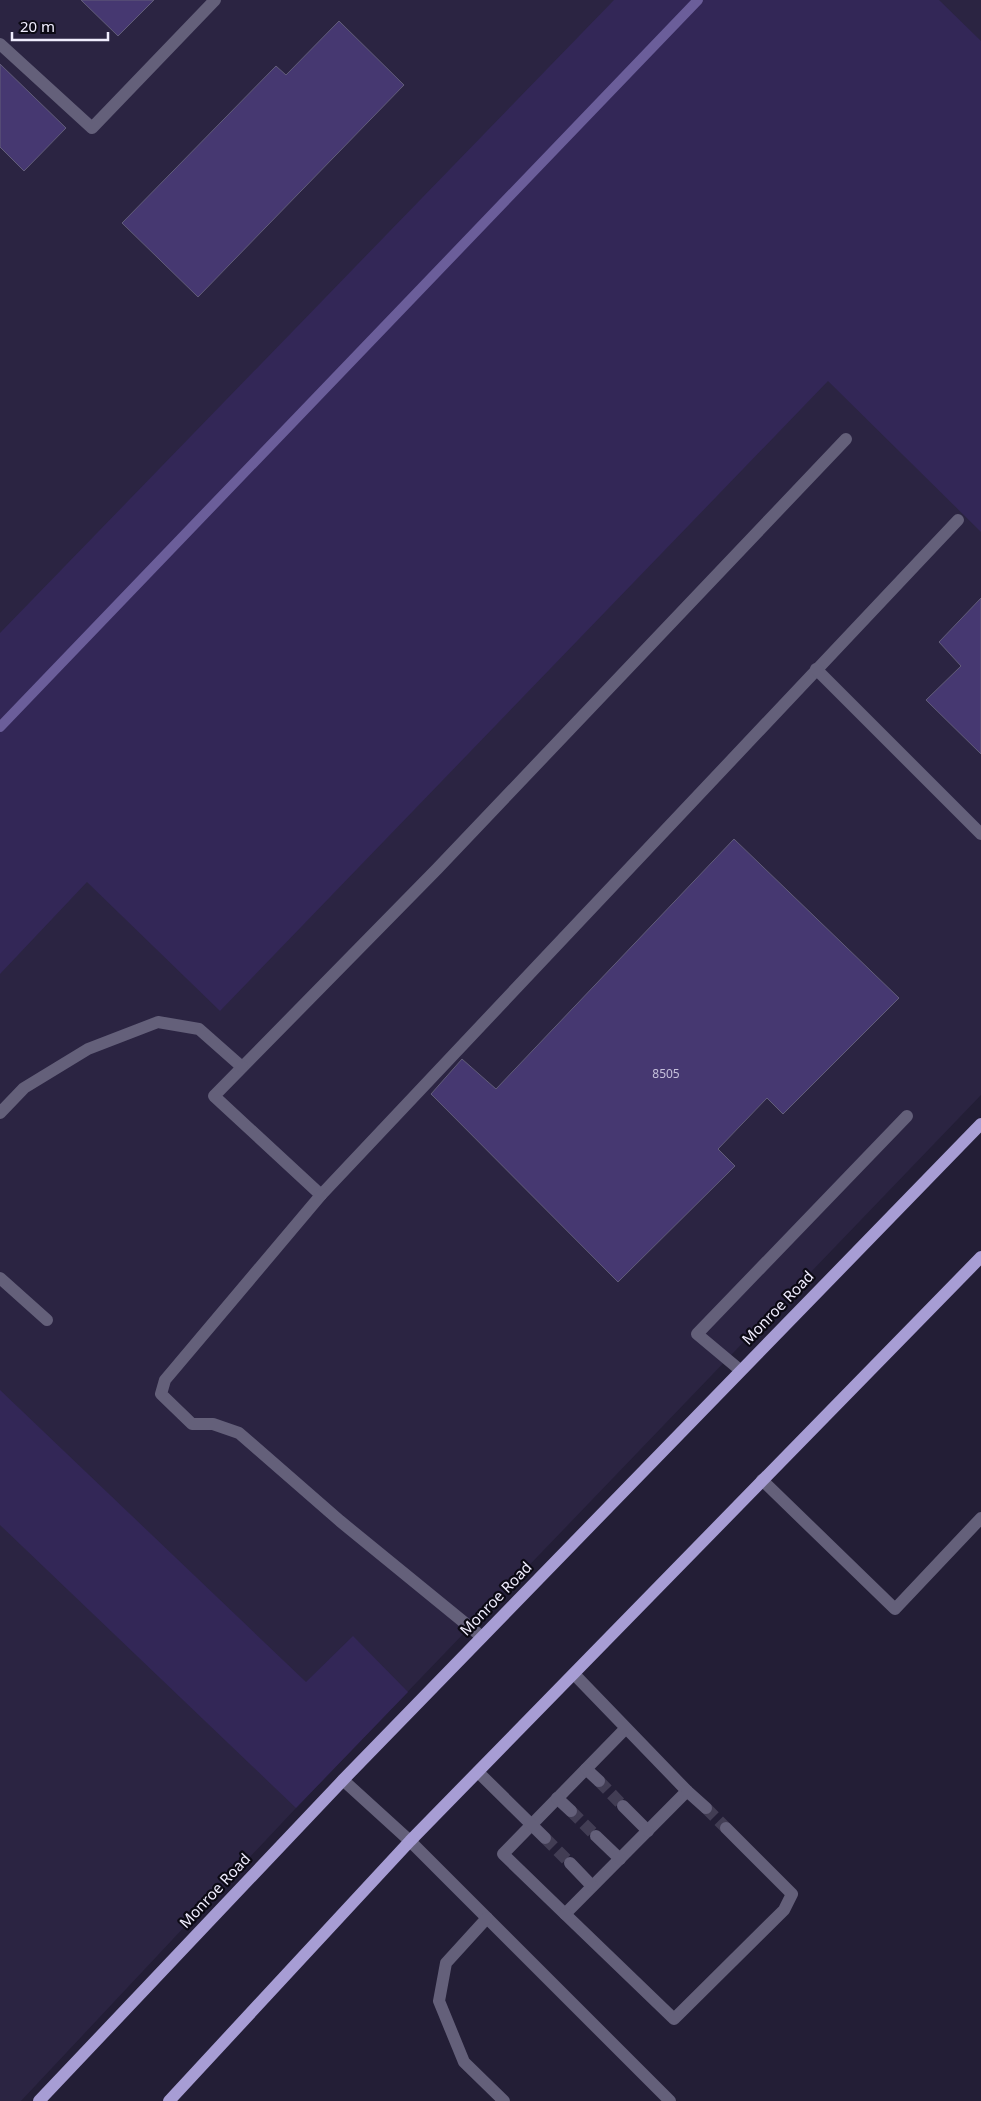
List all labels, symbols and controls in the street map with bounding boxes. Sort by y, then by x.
scale bar [12,10,109,42]
text: 20 m [20,16,55,36]
house number: 8505 [652,1065,680,1082]
street label: Monroe Road [737,1266,818,1349]
street label: Monroe Road [455,1557,536,1640]
street label: Monroe Road [174,1849,254,1932]

